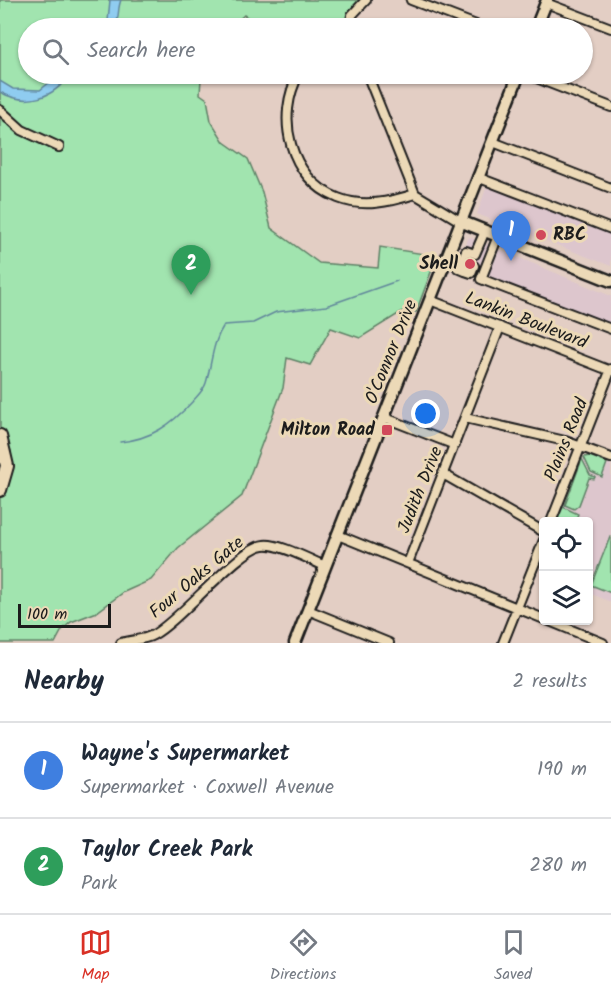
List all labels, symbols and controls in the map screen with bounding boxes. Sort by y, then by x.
search box [18,18,593,84]
text: Search here [87,34,195,69]
icon: search [39,35,72,68]
pin: 1 [492,212,530,261]
place label: RBC [553,221,586,250]
marker: RBC [534,228,548,242]
pin: 2 [172,246,210,295]
place label: Shell [420,250,458,279]
marker: Shell [463,257,477,271]
street label: Lankin Boulevard [461,284,592,358]
street label: O'Connor Drive [358,295,426,409]
street label: Plains Road [537,393,597,486]
your location [411,399,440,428]
place label: Milton Road [281,416,375,445]
marker: Milton Road [380,423,394,437]
street label: Judith Drive [390,442,452,538]
map controls [539,517,593,625]
button: locate [539,517,593,571]
street label: Four Oaks Gate [143,529,251,627]
button: layers [539,571,593,625]
scale bar [18,601,111,628]
text: 100 m [27,602,67,627]
text: Nearby [24,661,104,703]
text: 2 results [512,666,587,698]
text: Wayne's Supermarket [81,737,290,772]
text: 1 [40,754,47,786]
text: 190 m [537,754,587,786]
text: Supermarket · Coxwell Avenue [81,772,334,804]
text: Taylor Creek Park [81,833,252,868]
text: 2 [38,850,49,882]
text: 280 m [529,850,587,882]
text: Park [81,868,117,900]
tab: Map [79,926,112,987]
tab: Directions [270,926,336,987]
tab: Saved [494,926,532,987]

